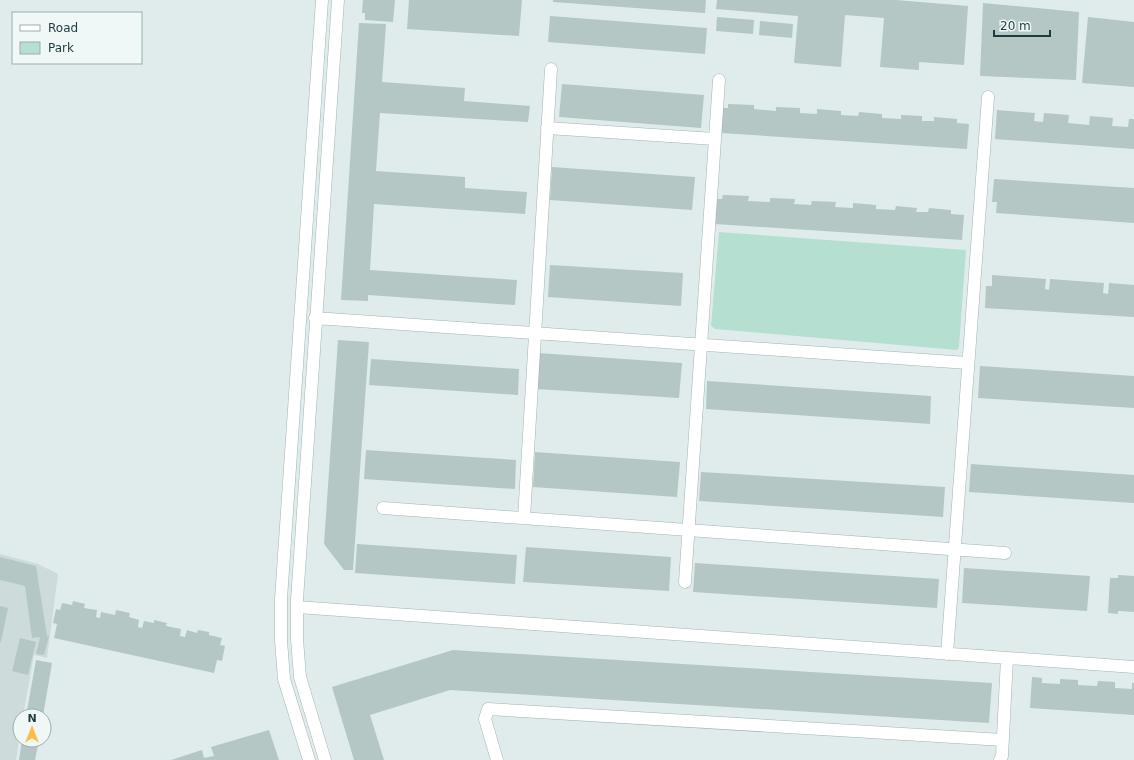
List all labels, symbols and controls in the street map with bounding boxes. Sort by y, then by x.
legend [12,12,142,64]
scale bar [994,12,1050,38]
text: 20 m [1000,19,1031,33]
text: Road [48,21,78,35]
text: Park [48,41,74,55]
north arrow [12,708,52,748]
text: N [27,712,37,725]

